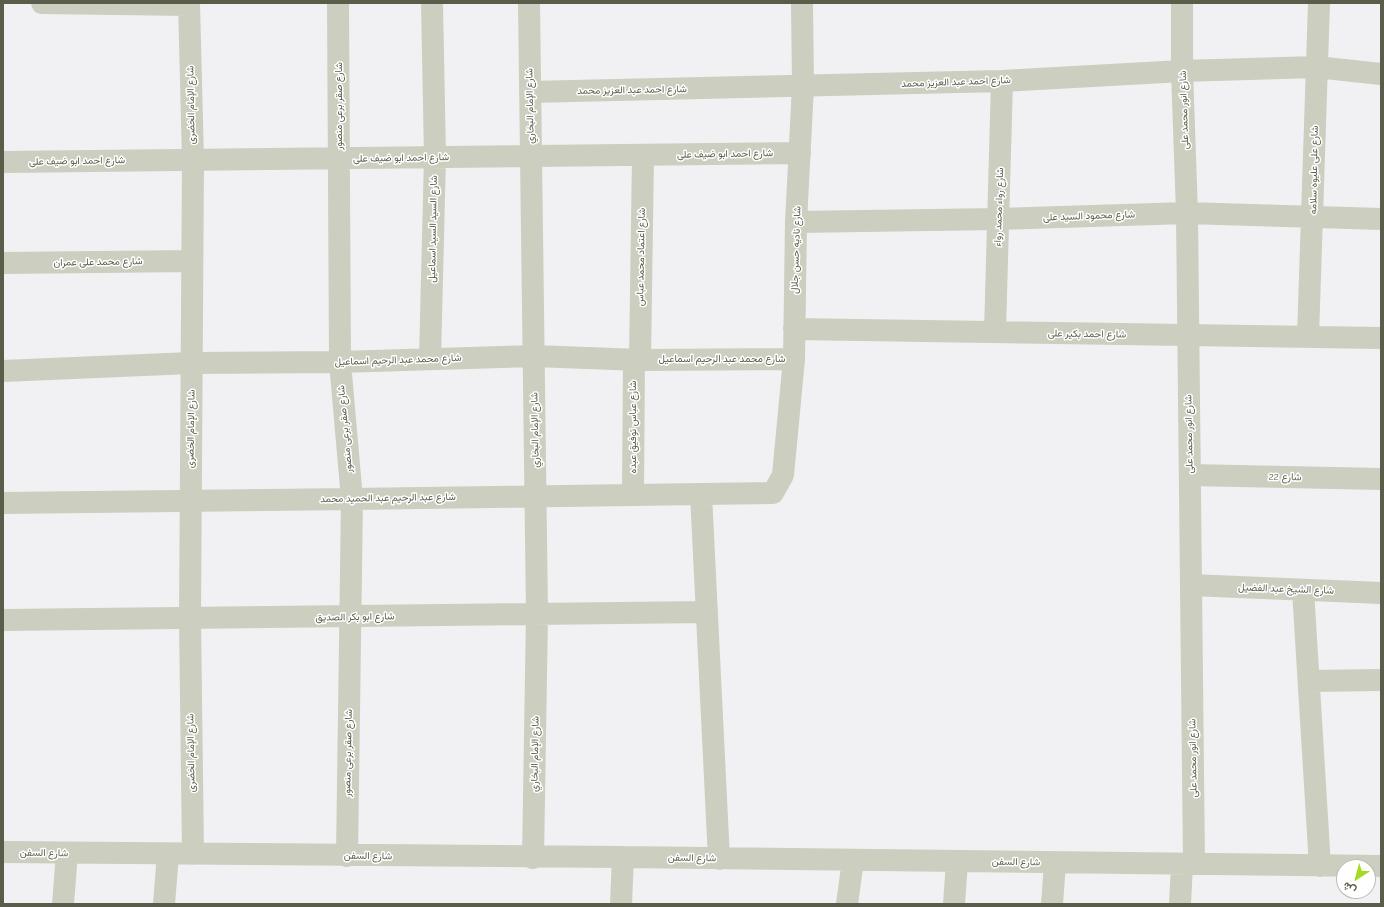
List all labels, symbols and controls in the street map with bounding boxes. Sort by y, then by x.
street label: شارع صقر برعى منصور [333,62,345,150]
street label: شارع الإمام الخضرى [184,66,198,144]
street label: شارع الإمام البخاري [523,68,537,144]
street label: شارع انور محمد على [1177,70,1191,150]
street label: شارع احمد عبد العزيز محمد [901,74,1011,90]
street label: شارع احمد عبد العزيز محمد [577,83,687,97]
street label: شارع على عليوه سلامه [1307,126,1321,214]
street label: شارع احمد ابو ضيف على [677,147,773,161]
street label: شارع احمد ابو ضيف على [353,151,449,165]
street label: شارع احمد ابو ضيف على [29,154,125,168]
street label: شارع رواء محمد رواء [992,167,1006,247]
street label: شارع السيد السيد اسماعيل [426,175,440,283]
street label: شارع ناديه حسن جلال [788,206,804,294]
street label: شارع اعتماد محمد عباس [634,208,648,306]
street label: شارع محمود السيد على [1043,208,1135,224]
street label: شارع محمد على عمران [53,255,143,269]
street label: شارع احمد بكير على [1048,327,1126,341]
street label: شارع محمد عبد الرحيم اسماعيل [334,352,462,368]
street label: شارع محمد عبد الرحيم اسماعيل [659,353,785,365]
street label: شارع عباس توفيق عبده [627,381,639,473]
street label: شارع صقر برعى منصور [335,385,355,473]
street label: شارع الإمام الخضرى [184,390,198,468]
street label: شارع الإمام البخاري [528,392,542,468]
street label: شارع انور محمد على [1182,394,1196,474]
street label: شارع 22 [1268,471,1302,483]
street label: شارع عبد الرحيم عبد الحميد محمد [320,491,456,505]
street label: شارع الشيخ عبد الفضيل [1238,581,1334,597]
street label: شارع ابو بكر الصديق [315,610,395,624]
street label: شارع صقر برعى منصور [341,709,355,797]
street label: شارع الإمام الخضرى [184,714,198,792]
street label: شارع الإمام البخاري [528,716,542,792]
street label: شارع انور محمد على [1186,718,1200,798]
street label: شارع السفن [20,847,68,859]
street label: شارع السفن [344,850,392,862]
street label: شارع السفن [668,852,716,864]
street label: شارع السفن [992,856,1040,868]
north arrow [1336,859,1376,899]
text: ش [1340,879,1358,897]

